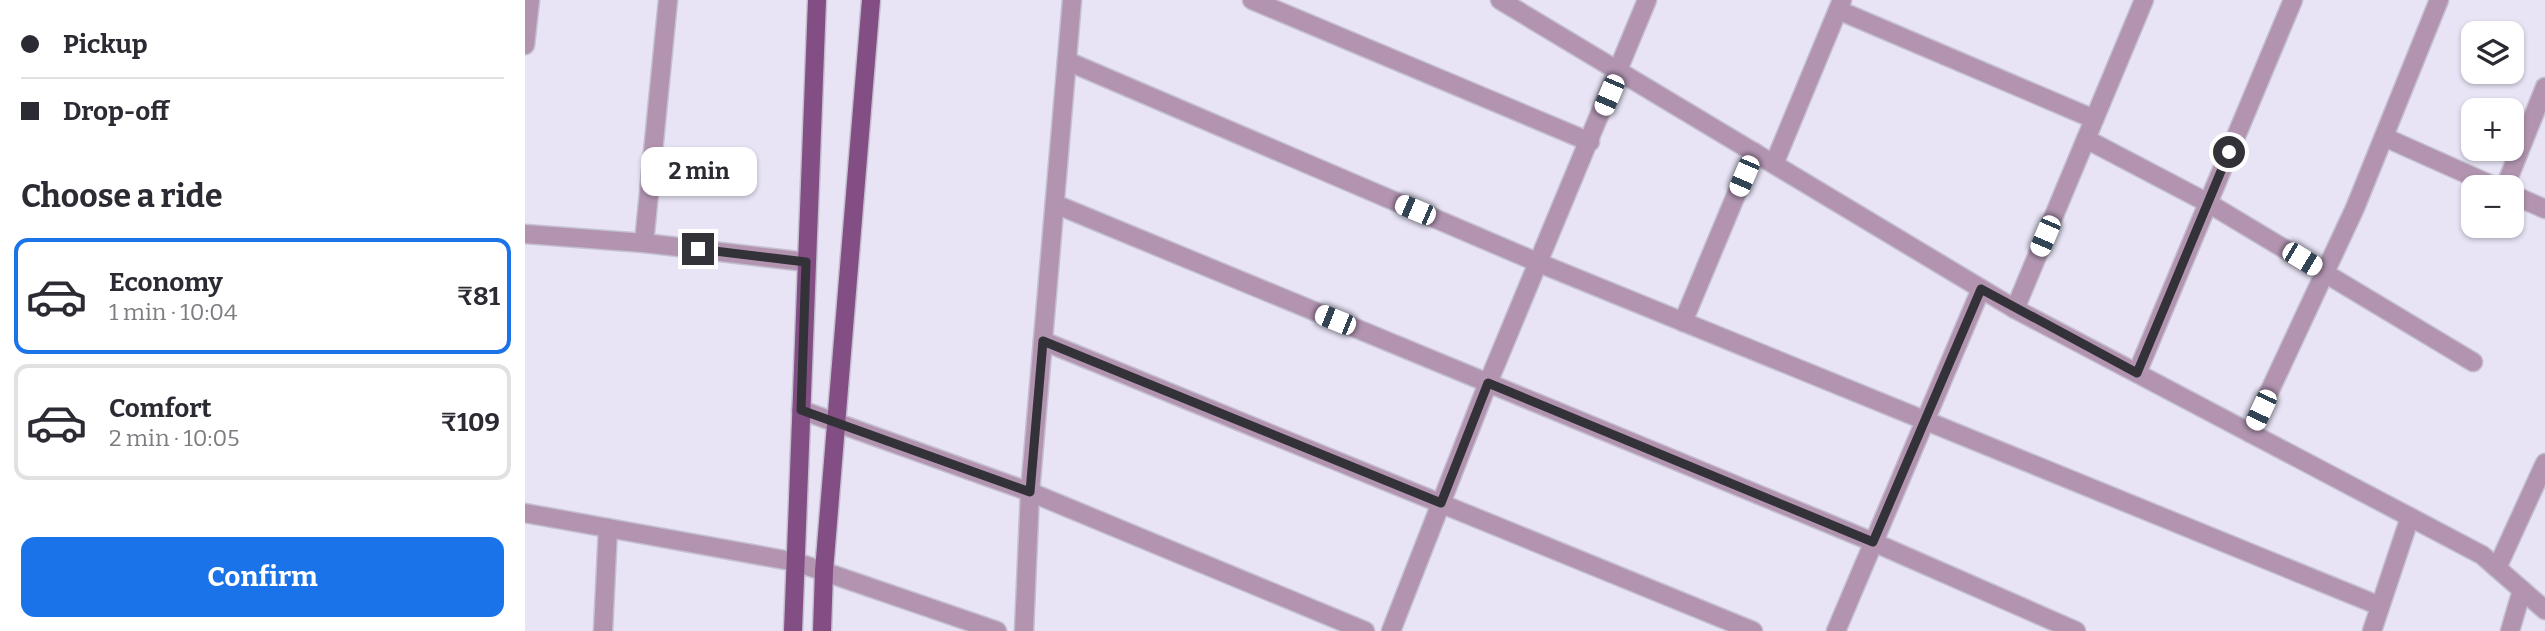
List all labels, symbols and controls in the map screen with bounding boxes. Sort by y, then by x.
map controls [2461,21,2524,238]
button: layers [2461,21,2524,84]
text: Pickup [63,29,148,60]
car [1592,72,1627,118]
text: Drop-off [63,96,169,127]
button: + [2461,98,2524,161]
route start [2213,136,2245,168]
callout: 2 min [640,148,756,196]
car [1727,153,1762,199]
text: 2 min [668,157,730,185]
button: − [2461,175,2524,238]
text: Choose a ride [21,177,222,215]
car [1392,192,1439,228]
car [2028,213,2063,259]
route end [682,233,714,265]
car [2279,239,2326,279]
icon: car [25,265,88,328]
text: Economy [109,267,223,298]
text: ₹81 [457,281,500,312]
text: 1 min · 10:04 [109,298,237,326]
car [1312,302,1359,338]
car [2243,387,2280,433]
icon: car [25,391,88,454]
text: Comfort [109,393,212,424]
text: ₹109 [441,407,500,438]
text: 2 min · 10:05 [109,424,239,452]
button: Confirm [21,537,504,617]

